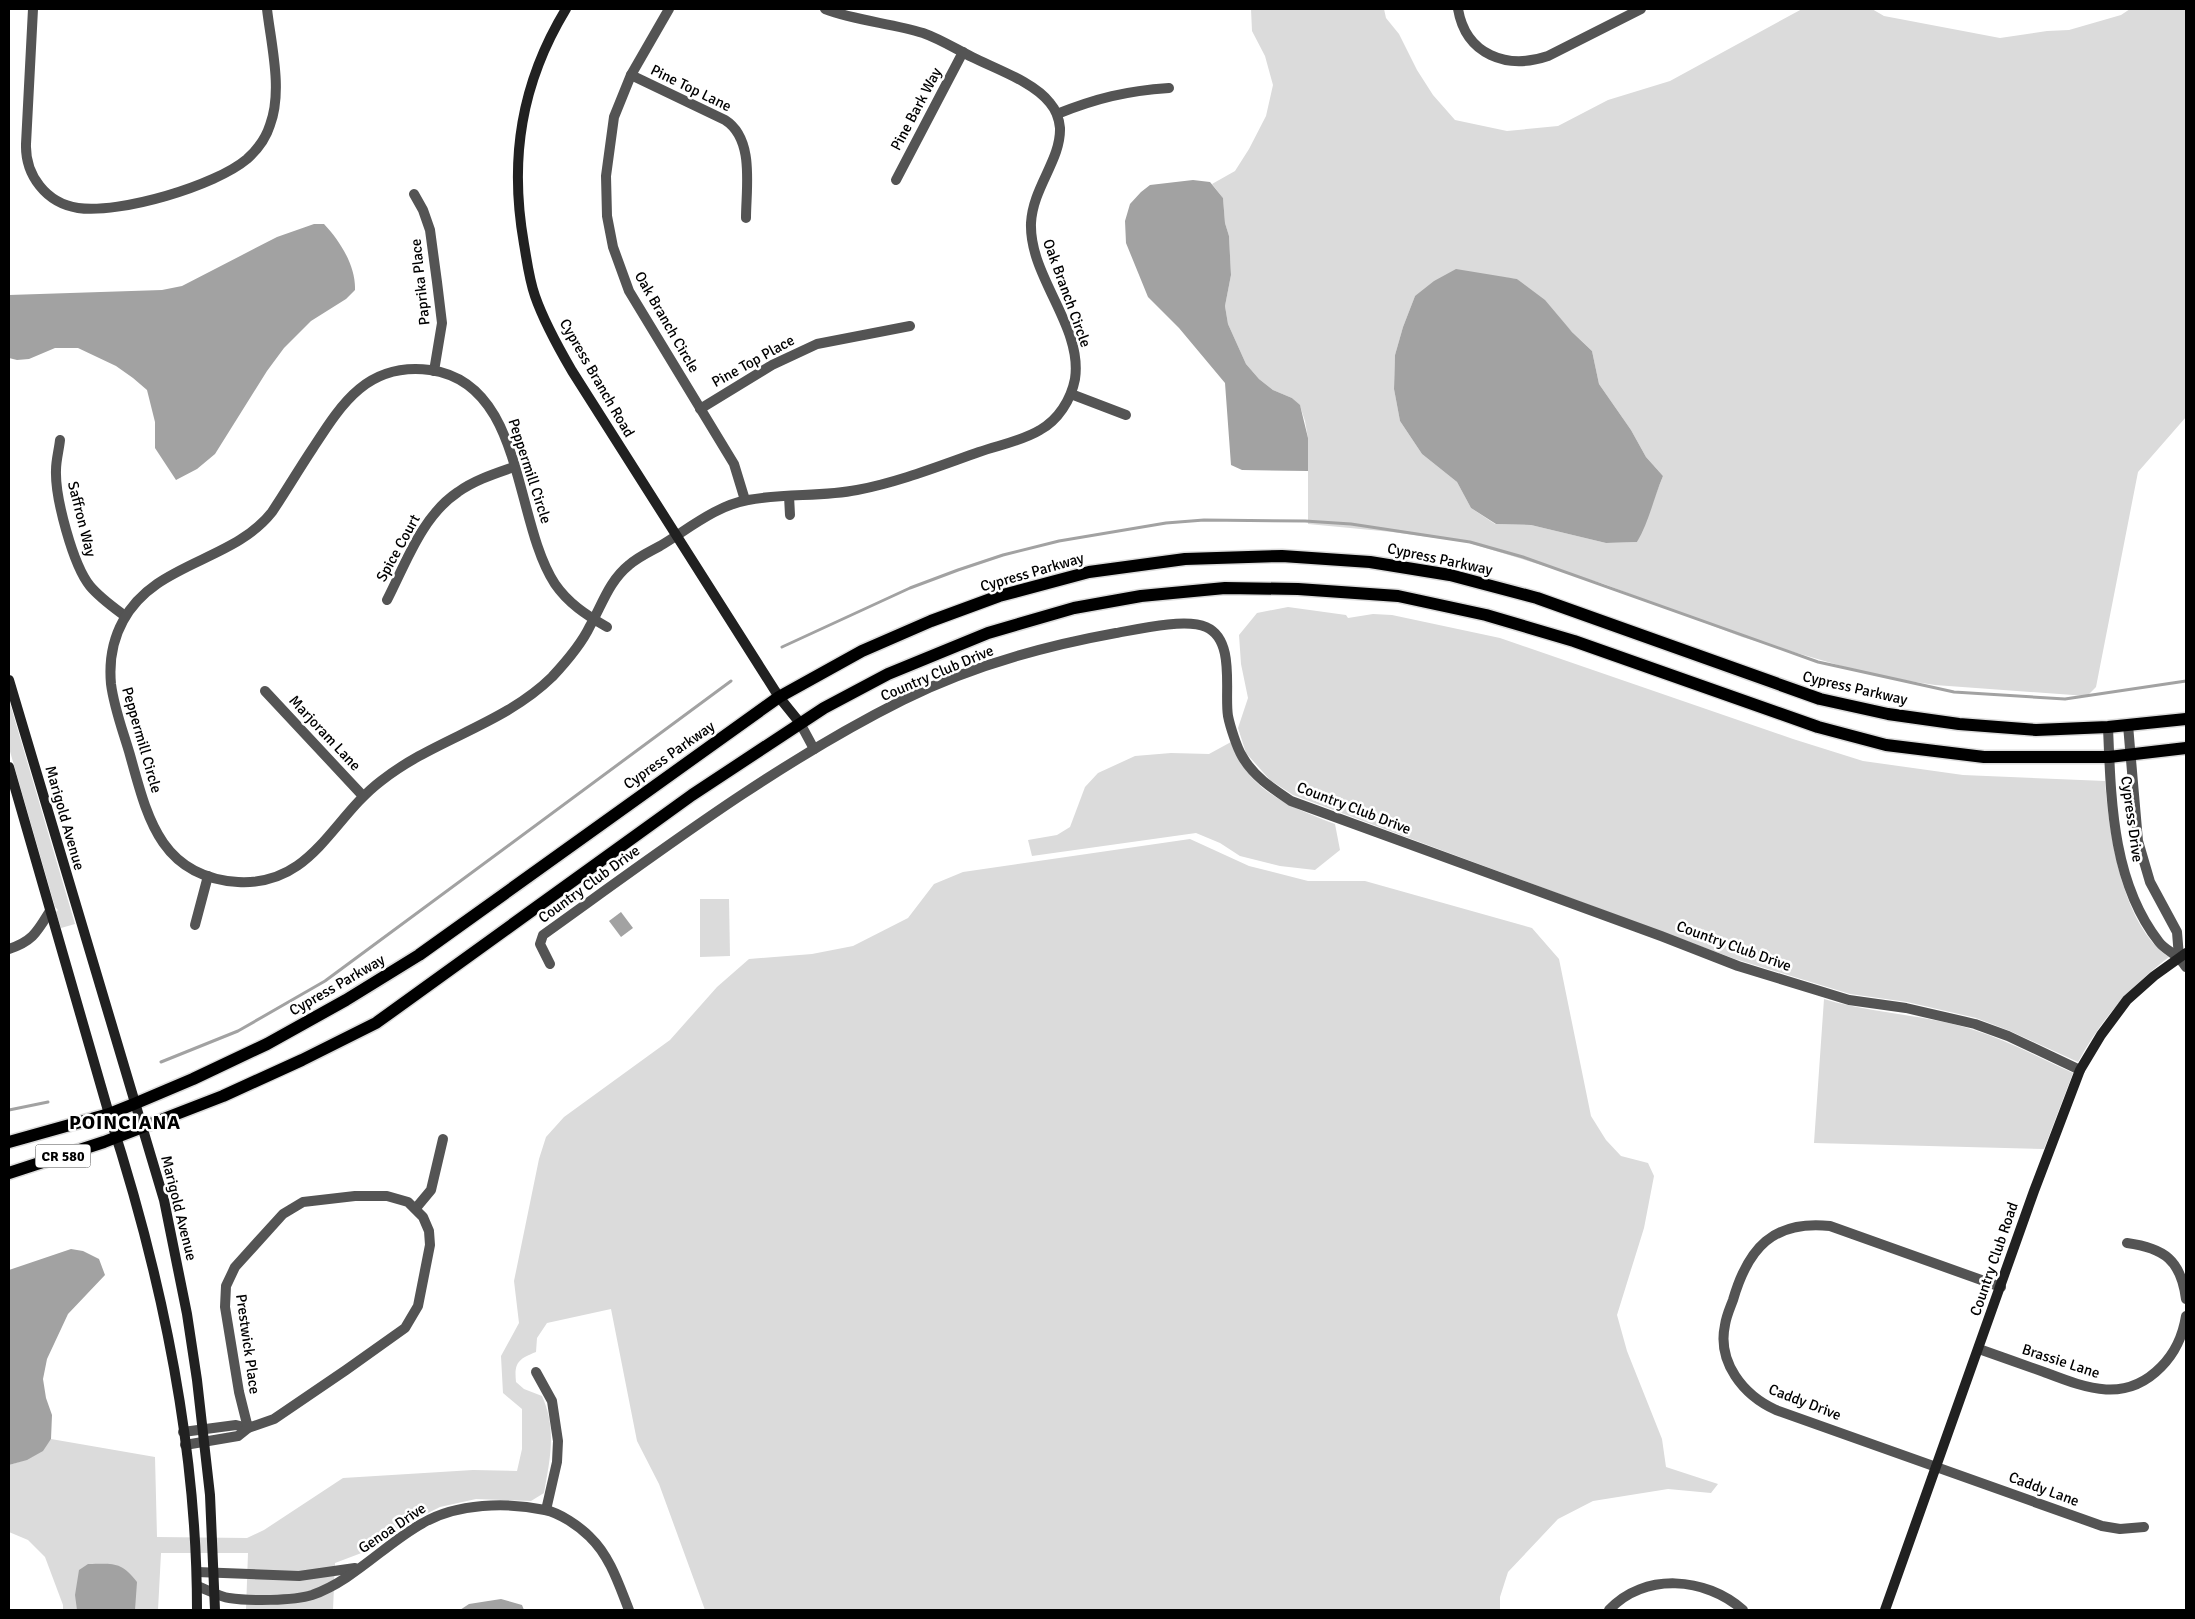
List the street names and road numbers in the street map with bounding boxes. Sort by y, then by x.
street label: Pine Top Lane [648,61,734,115]
street label: Pine Bark Way [887,64,945,154]
street label: Oak Branch Circle [1039,236,1095,350]
street label: Paprika Place [407,238,433,326]
street label: Oak Branch Circle [631,268,703,376]
street label: Cypress Branch Road [556,316,638,441]
street label: Pine Top Place [709,331,797,391]
street label: Peppermill Circle [504,416,556,526]
street label: Saffron Way [64,479,100,559]
street label: Spice Court [372,511,424,585]
street label: Cypress Parkway [1386,539,1494,579]
street label: Cypress Parkway [978,549,1086,595]
street label: Country Club Drive [878,641,996,705]
street label: Cypress Parkway [1801,667,1909,709]
street label: Peppermill Circle [118,685,166,795]
street label: Marjoram Lane [285,691,365,775]
street label: Cypress Parkway [620,717,718,793]
street label: Marigold Avenue [41,764,89,872]
street label: Cypress Drive [2117,775,2147,863]
street label: Country Club Drive [1294,778,1414,838]
street label: Country Club Drive [535,841,643,927]
street label: Country Club Drive [1674,917,1794,975]
street label: Cypress Parkway [286,950,388,1020]
road number: CR 580 [36,1144,90,1168]
street label: Marigold Avenue [157,1154,201,1262]
street label: Country Club Road [1966,1200,2022,1318]
street label: Prestwick Place [232,1293,264,1395]
street label: Brassie Lane [2020,1340,2102,1382]
street label: Caddy Drive [1766,1380,1844,1424]
street label: Caddy Lane [2006,1468,2082,1510]
street label: Genoa Drive [355,1499,429,1557]

